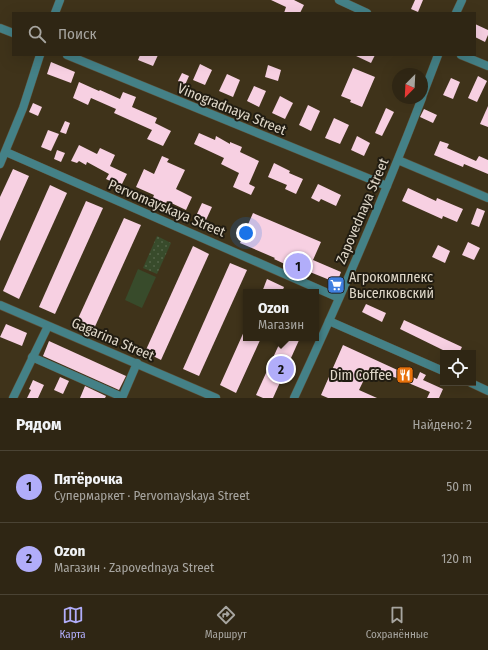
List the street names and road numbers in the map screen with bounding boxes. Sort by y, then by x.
street label: Vinogradnaya Street [175,80,289,139]
street label: Zapovednaya Street [333,155,393,267]
street label: Pervomayskaya Street [106,176,228,241]
street label: Gagarina Street [69,314,157,365]

